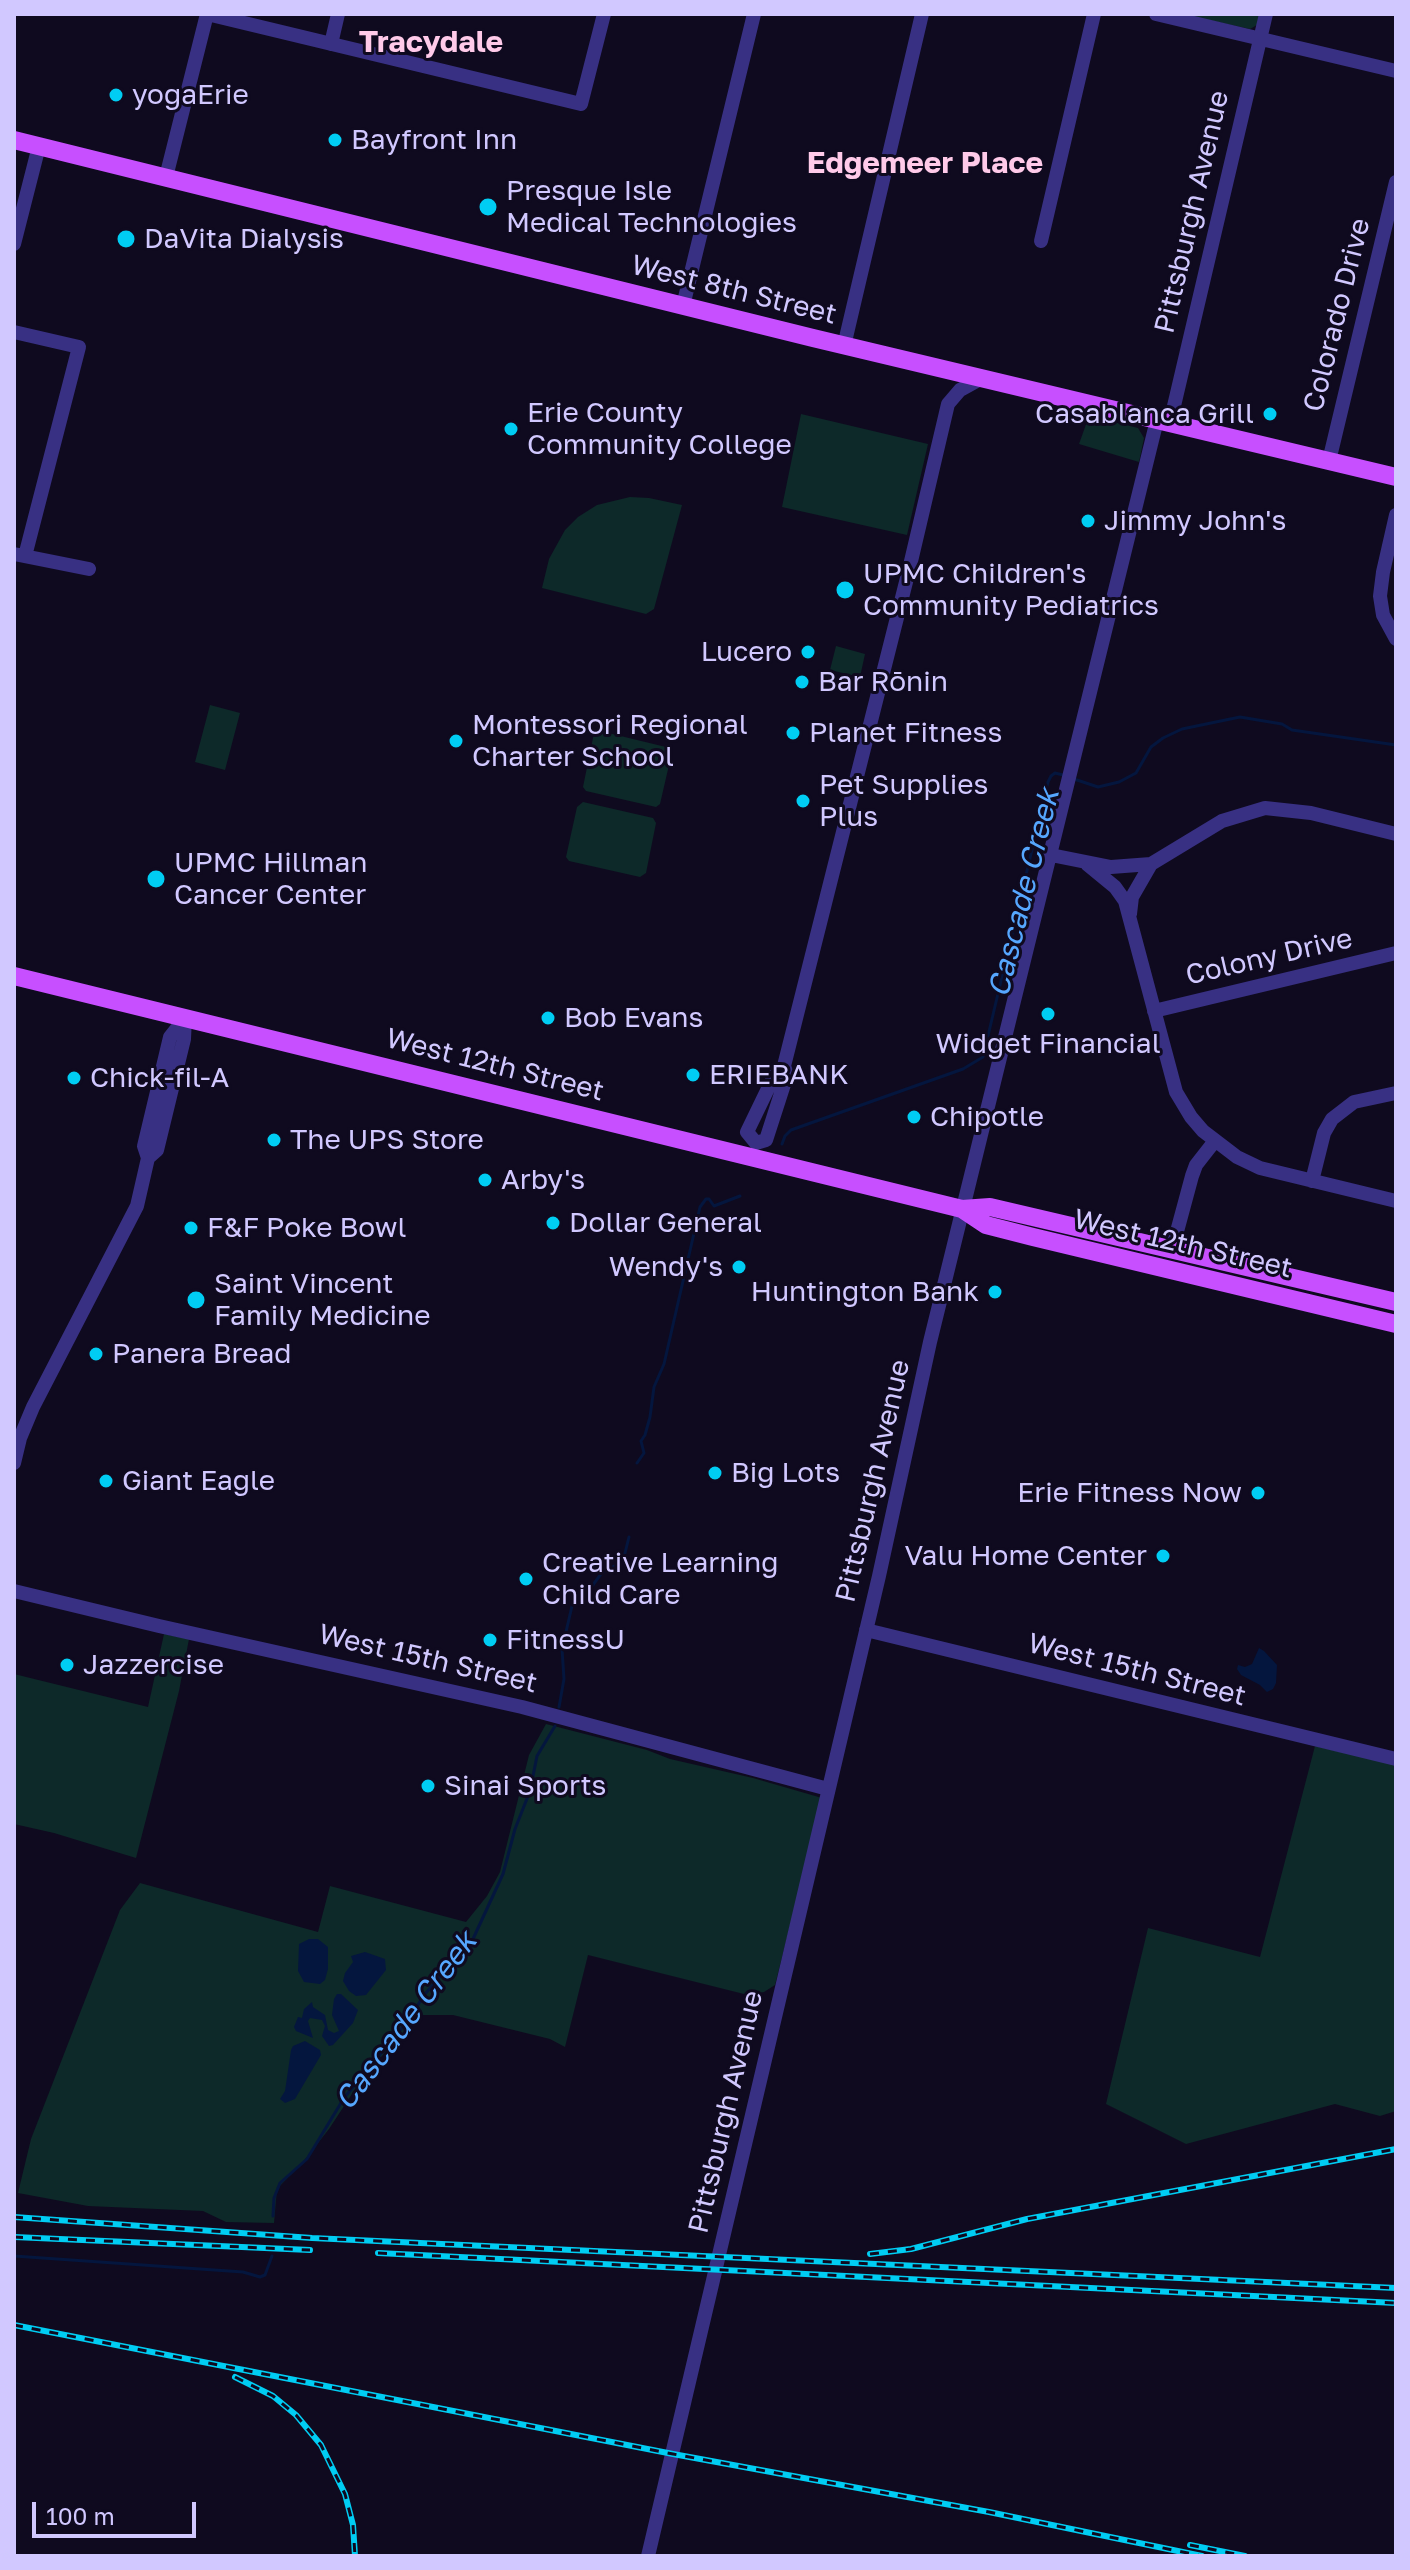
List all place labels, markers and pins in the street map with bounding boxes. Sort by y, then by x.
place label: yogaErie [132,78,249,112]
marker: yogaErie [107,86,125,104]
place label: Bayfront Inn [351,123,517,157]
marker: Bayfront Inn [326,131,344,149]
place label: Presque Isle Medical Technologies [506,174,797,240]
marker: Presque Isle Medical Technologies [477,196,499,218]
place label: DaVita Dialysis [144,222,344,256]
marker: DaVita Dialysis [115,228,137,250]
place label: Erie County Community College [527,396,792,462]
place label: Casablanca Grill [1035,397,1254,431]
marker: Casablanca Grill [1261,405,1279,423]
marker: Erie County Community College [502,420,520,438]
place label: Jimmy John's [1104,504,1286,538]
marker: Jimmy John's [1079,512,1097,530]
place label: UPMC Children's Community Pediatrics [863,557,1159,623]
marker: UPMC Children's Community Pediatrics [834,579,856,601]
place label: Lucero [701,635,792,669]
marker: Lucero [799,643,817,661]
place label: Bar Rōnin [818,665,948,699]
marker: Bar Rōnin [793,673,811,691]
place label: Montessori Regional Charter School [472,708,748,774]
place label: Planet Fitness [809,716,1002,750]
marker: Planet Fitness [784,724,802,742]
marker: Montessori Regional Charter School [447,732,465,750]
place label: Pet Supplies Plus [819,768,988,834]
marker: Pet Supplies Plus [794,792,812,810]
place label: UPMC Hillman Cancer Center [174,846,367,912]
marker: UPMC Hillman Cancer Center [145,868,167,890]
place label: Bob Evans [564,1001,703,1035]
marker: Widget Financial [1039,1005,1057,1023]
marker: Bob Evans [539,1009,557,1027]
place label: Widget Financial [935,1027,1161,1061]
place label: ERIEBANK [709,1058,849,1092]
place label: Chick-fil-A [90,1061,229,1095]
marker: ERIEBANK [684,1066,702,1084]
marker: Chick-fil-A [65,1069,83,1087]
place label: Chipotle [930,1100,1044,1134]
marker: Chipotle [905,1108,923,1126]
place label: The UPS Store [290,1123,484,1157]
marker: The UPS Store [265,1131,283,1149]
place label: Arby's [501,1163,585,1197]
marker: Arby's [476,1171,494,1189]
place label: Dollar General [569,1206,762,1240]
place label: F&F Poke Bowl [207,1211,406,1245]
marker: Dollar General [544,1214,562,1232]
marker: F&F Poke Bowl [182,1219,200,1237]
place label: Wendy's [609,1250,723,1284]
marker: Wendy's [730,1258,748,1276]
place label: Saint Vincent Family Medicine [214,1267,431,1333]
place label: Huntington Bank [751,1275,979,1309]
marker: Huntington Bank [986,1283,1004,1301]
marker: Saint Vincent Family Medicine [185,1289,207,1311]
place label: Panera Bread [112,1337,291,1371]
marker: Panera Bread [87,1345,105,1363]
place label: Big Lots [731,1456,840,1490]
place label: Giant Eagle [122,1464,275,1498]
marker: Big Lots [706,1464,724,1482]
marker: Giant Eagle [97,1472,115,1490]
place label: Erie Fitness Now [1017,1476,1242,1510]
marker: Erie Fitness Now [1249,1484,1267,1502]
place label: Valu Home Center [905,1539,1147,1573]
place label: Creative Learning Child Care [542,1546,778,1612]
marker: Valu Home Center [1154,1547,1172,1565]
marker: Creative Learning Child Care [517,1570,535,1588]
place label: FitnessU [506,1623,625,1657]
marker: FitnessU [481,1631,499,1649]
place label: Jazzercise [83,1648,224,1682]
marker: Jazzercise [58,1656,76,1674]
place label: Sinai Sports [444,1769,606,1803]
marker: Sinai Sports [419,1777,437,1795]

